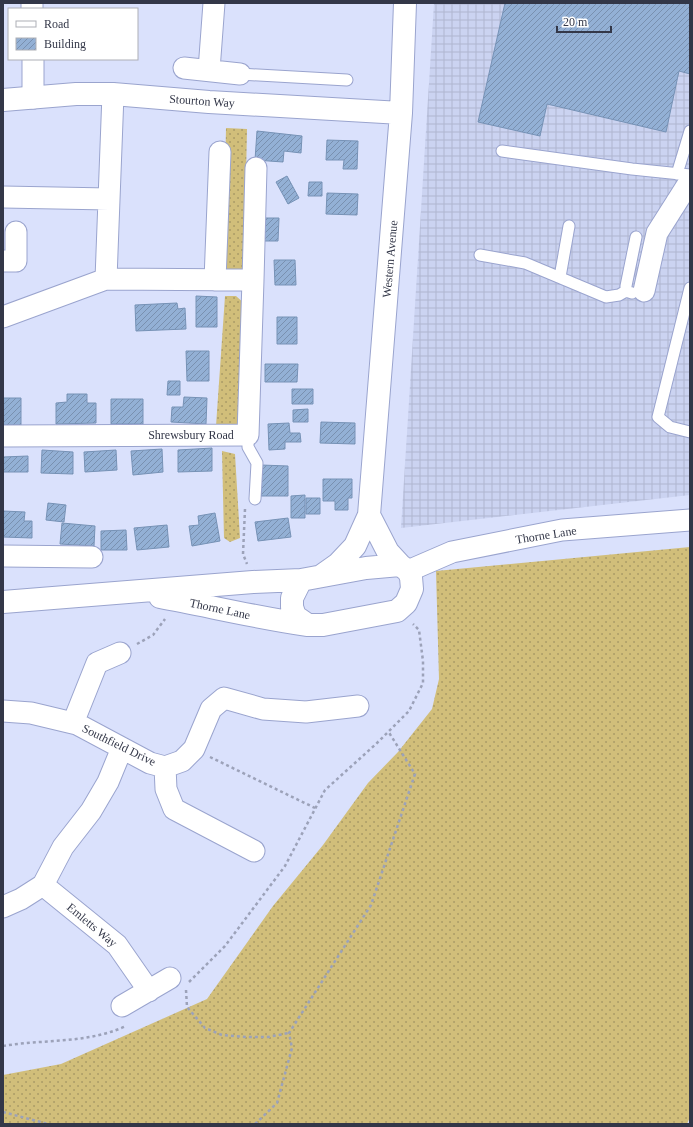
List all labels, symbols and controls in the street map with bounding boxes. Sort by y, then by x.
legend [8,8,138,60]
scale bar [557,8,611,34]
text: 20 m [563,15,588,29]
text: Road [44,17,69,31]
text: Building [44,37,86,51]
street label: Stourton Way [169,92,235,110]
street label: Western Avenue [380,220,400,298]
street label: Shrewsbury Road [148,428,234,442]
street label: Thorne Lane [514,523,578,547]
street label: Thorne Lane [188,596,252,622]
street label: Southfield Drive [80,721,158,769]
street label: Emletts Way [64,900,120,950]

